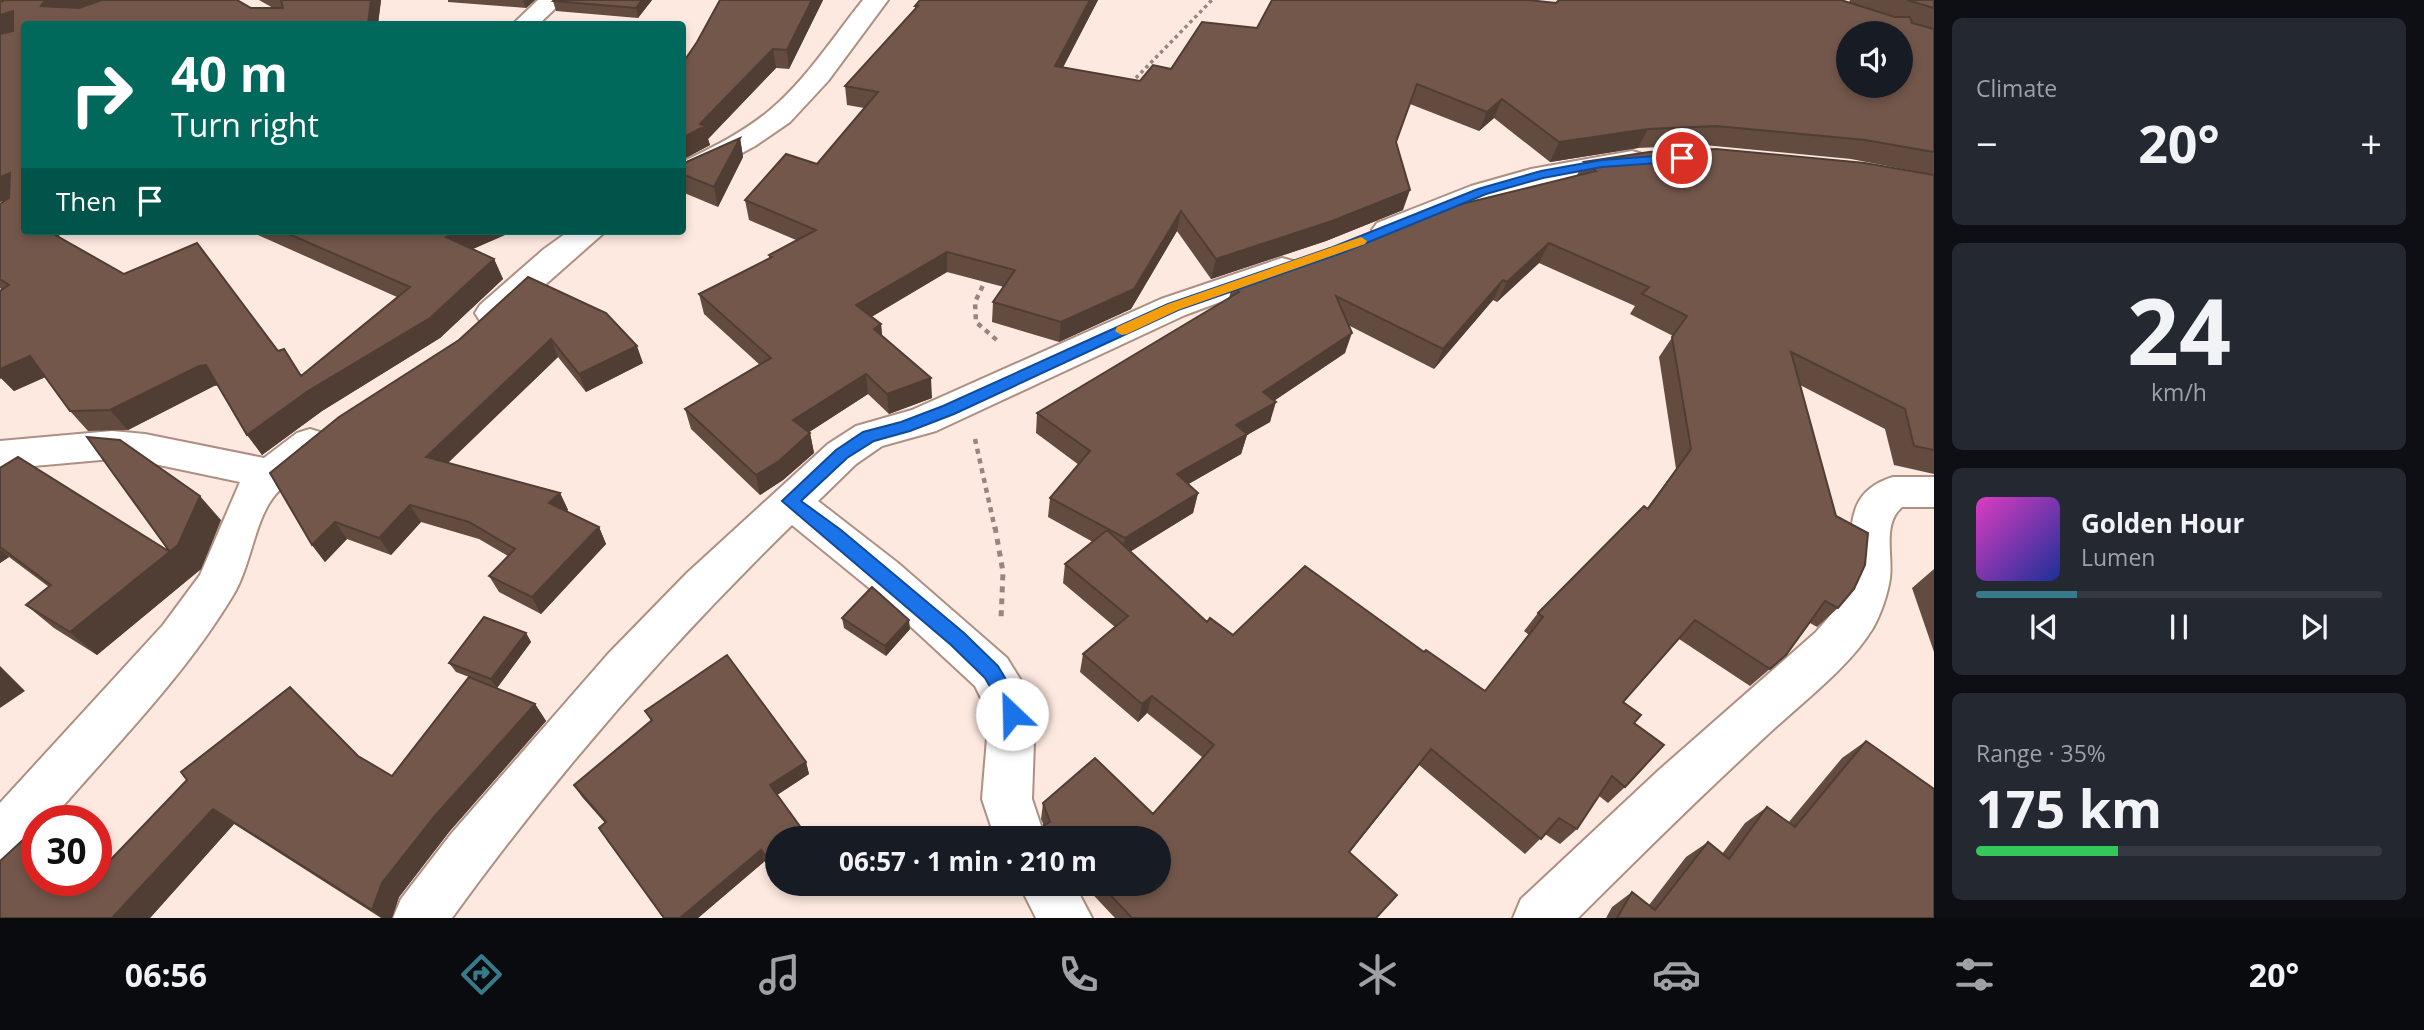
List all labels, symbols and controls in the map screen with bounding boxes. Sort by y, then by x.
map controls [1836,21,1913,98]
button: sound [1836,21,1913,98]
text: 40 m [171,40,288,106]
icon: right [56,49,147,140]
text: Climate [1976,72,2057,104]
text: Turn right [171,103,319,146]
text: 20° [2138,107,2220,178]
text: − [1976,117,1998,169]
text: + [2360,117,2382,169]
pin [1652,128,1712,188]
icon: arrive [1663,139,1701,177]
icon: arrive [131,182,169,220]
text: Then [56,183,117,219]
text: 24 [2127,268,2231,392]
text: km/h [2151,376,2207,408]
text: Golden Hour [2081,505,2244,541]
text: Lumen [2081,541,2155,573]
icon: previous [2025,608,2063,646]
icon: pause [2160,608,2198,646]
icon: next [2295,608,2333,646]
position arrow [975,677,1049,751]
text: Range · 35% [1976,737,2106,769]
text: 175 km [1976,772,2162,843]
speed limit sign: 30 [21,805,112,896]
text: 06:57 · 1 min · 210 m [839,843,1097,879]
icon: directions [457,950,506,999]
icon: music [755,950,804,999]
icon: phone [1054,950,1103,999]
icon: climate [1353,950,1402,999]
icon: car [1652,950,1701,999]
icon: filters [1950,950,1999,999]
text: 06:56 [125,953,207,996]
text: 20° [2249,953,2299,996]

